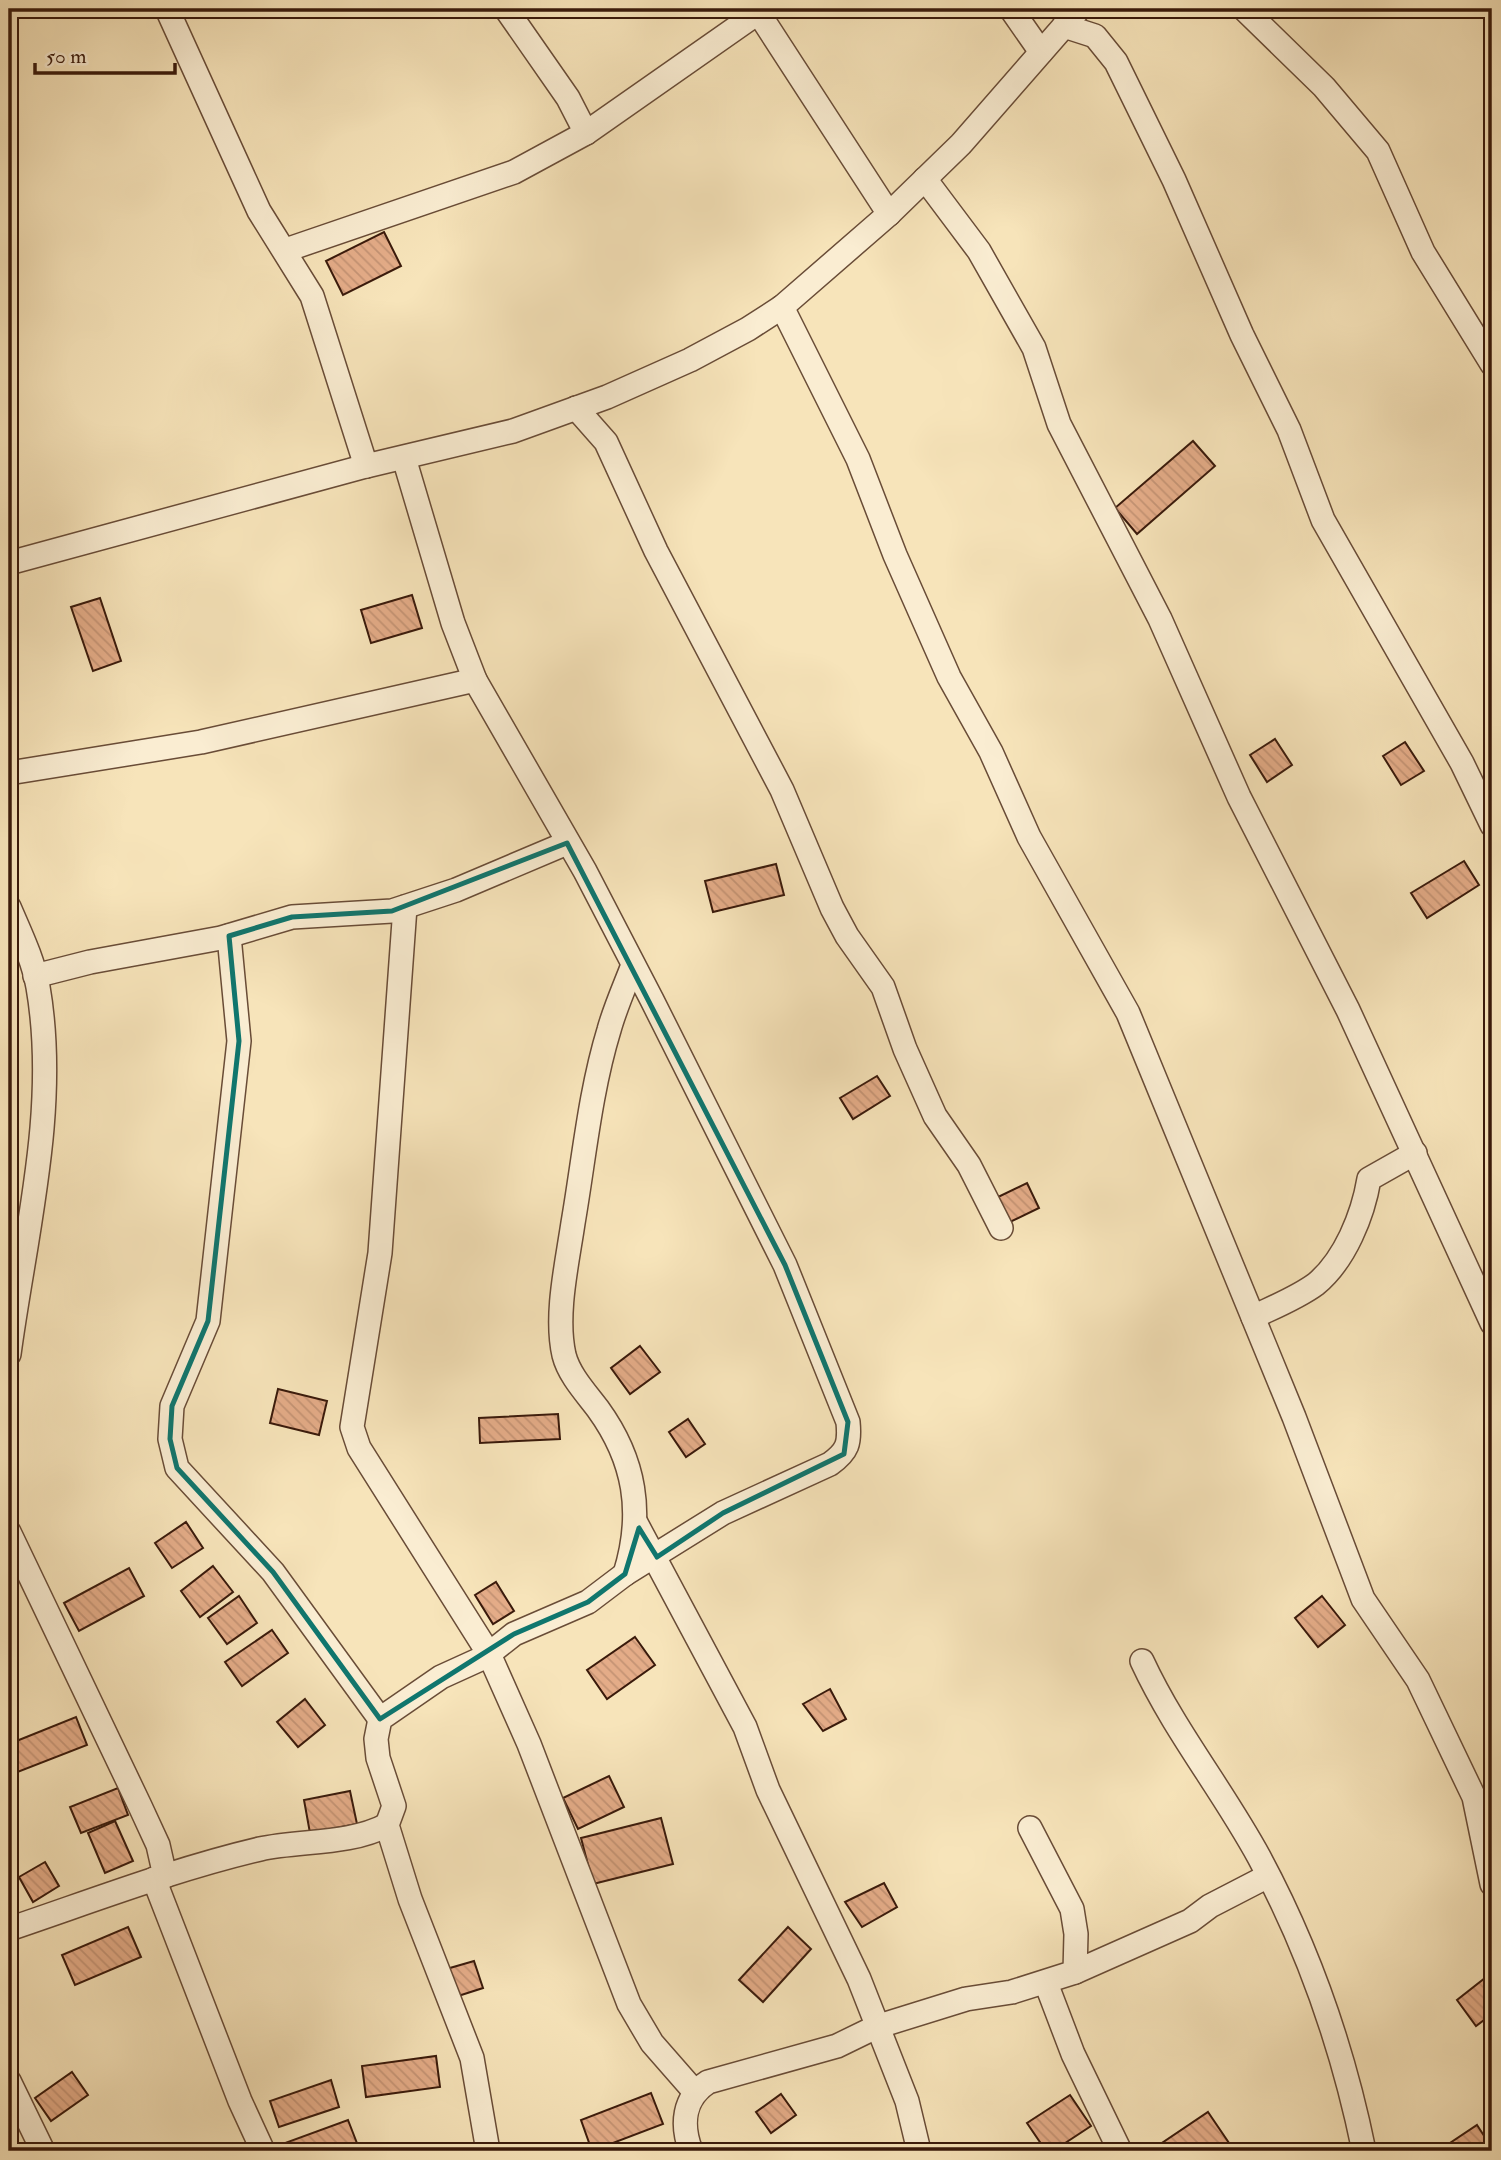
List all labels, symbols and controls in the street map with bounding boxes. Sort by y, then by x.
scale bar [35,32,175,76]
text: 50 m [46,43,87,70]

